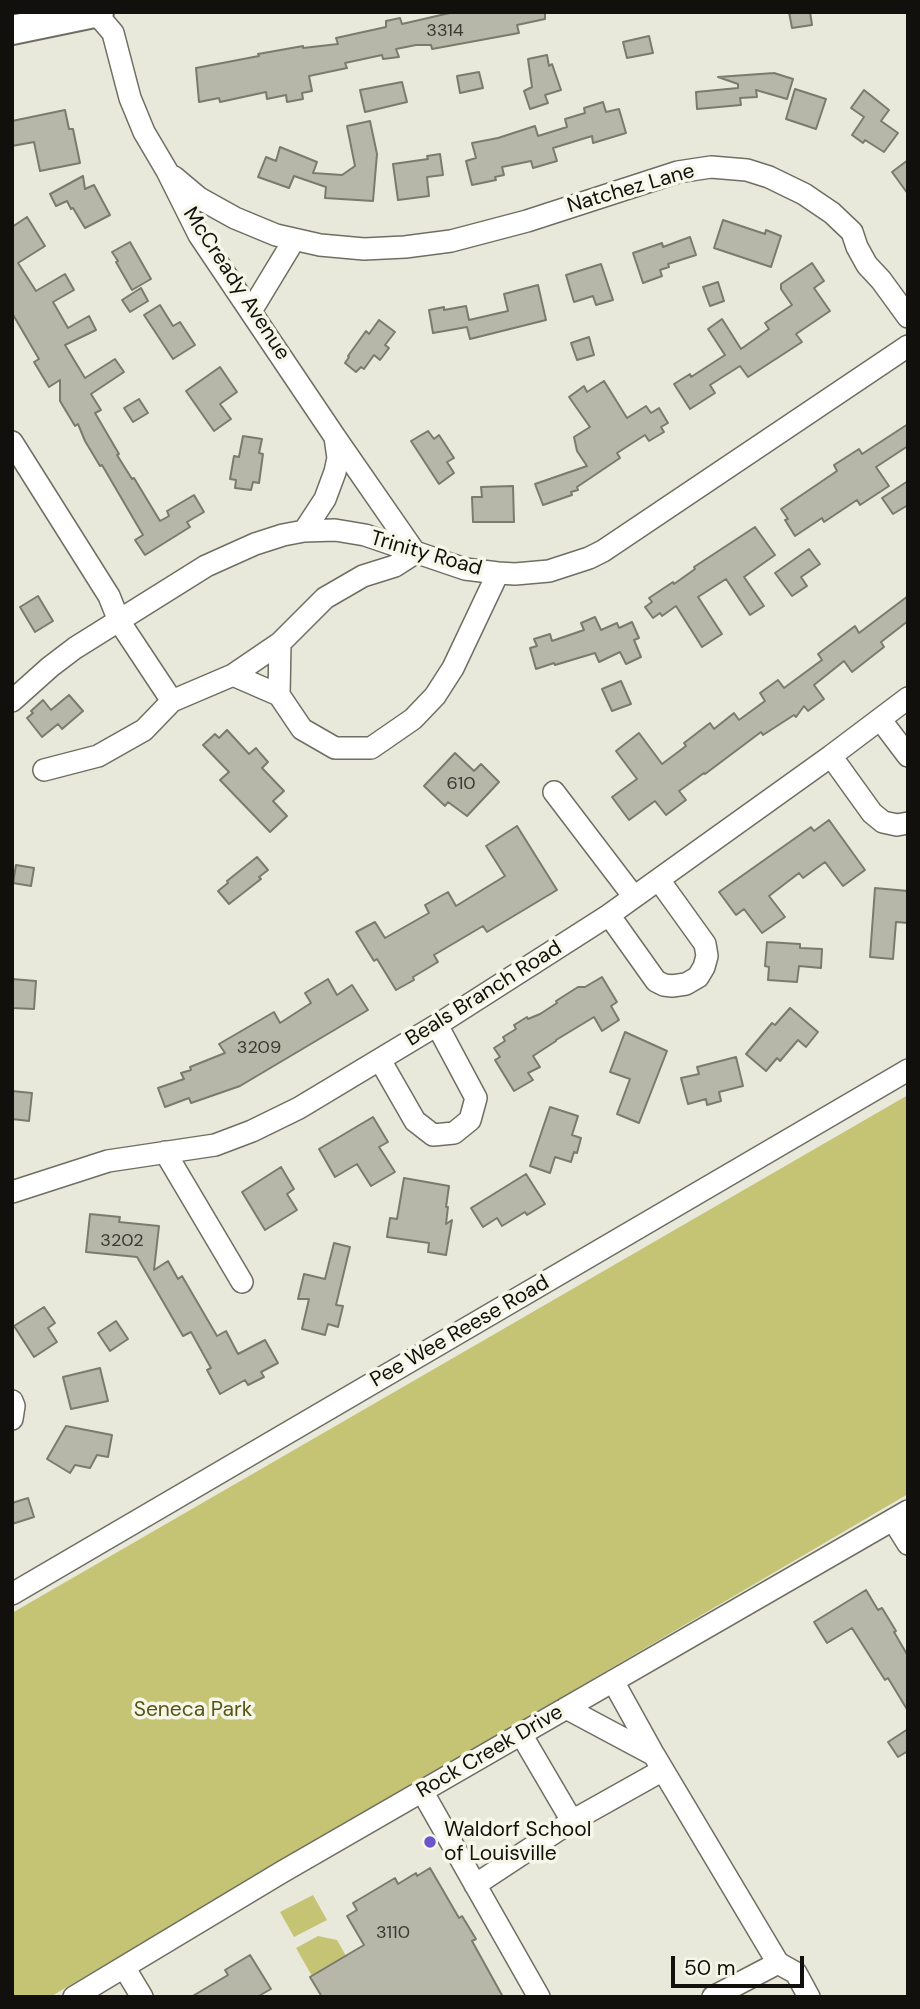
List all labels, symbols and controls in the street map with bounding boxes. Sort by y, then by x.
house number: 3314 [426,20,464,42]
street label: Natchez Lane [564,159,698,219]
street label: McCready Avenue [177,203,295,365]
street label: Trinity Road [367,526,485,582]
house number: 610 [446,773,476,795]
street label: Beals Branch Road [401,936,567,1052]
house number: 3209 [237,1037,281,1059]
house number: 3202 [100,1230,144,1252]
street label: Pee Wee Reese Road [366,1270,554,1394]
park label: Seneca Park [134,1697,252,1723]
street label: Rock Creek Drive [412,1700,568,1804]
place label: Waldorf School of Louisville [444,1817,591,1867]
marker: Waldorf School of Louisville [422,1834,438,1850]
house number: 3110 [376,1922,410,1944]
scale bar [675,1942,808,1986]
text: 50 m [684,1954,735,1982]

